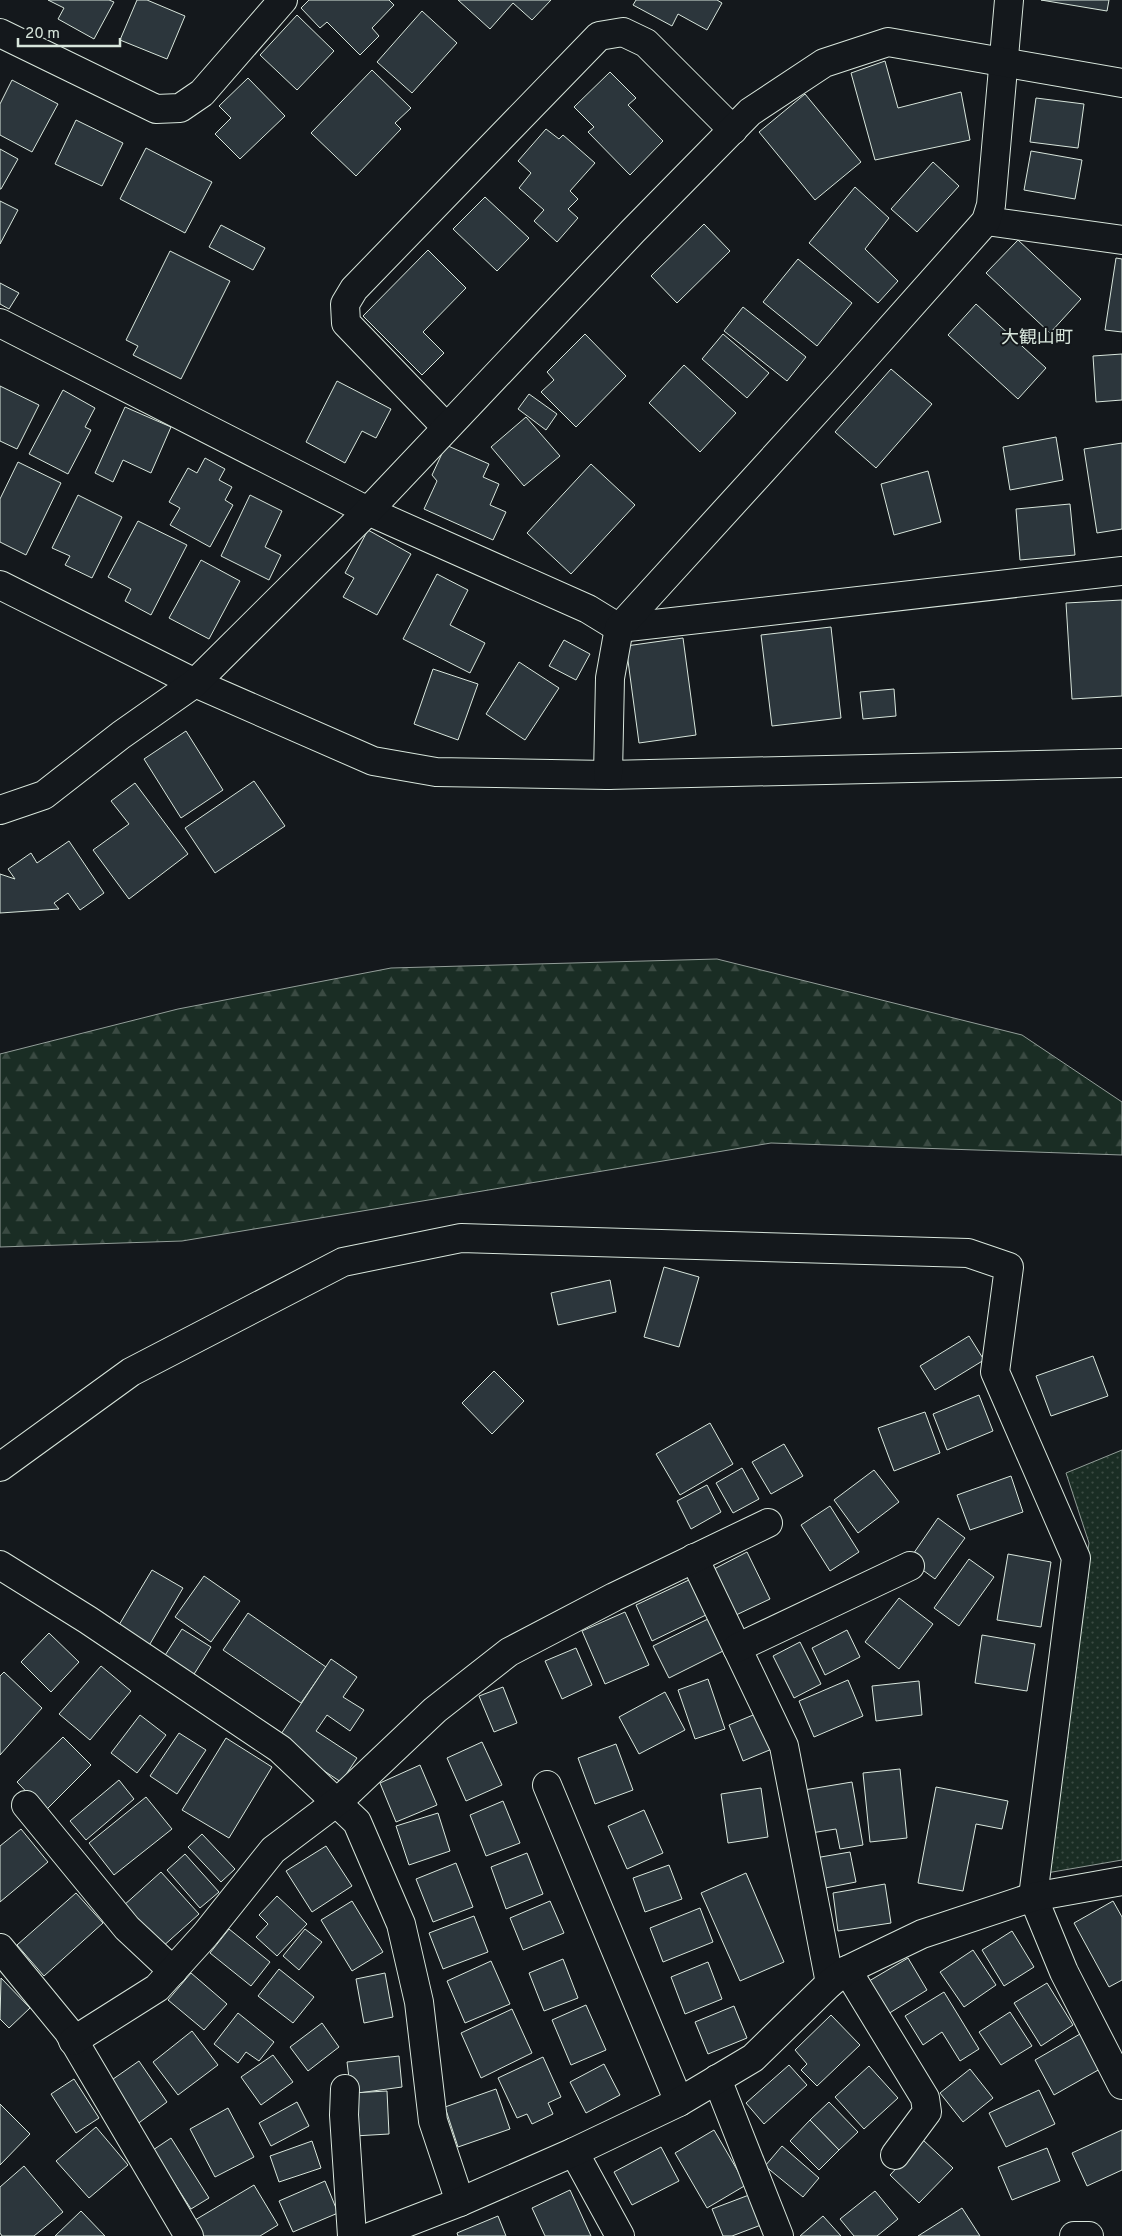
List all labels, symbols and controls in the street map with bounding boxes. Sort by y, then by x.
scale bar [18,15,120,47]
text: 20 m [25,25,60,44]
district label: 大観山町 [1001,327,1073,350]

